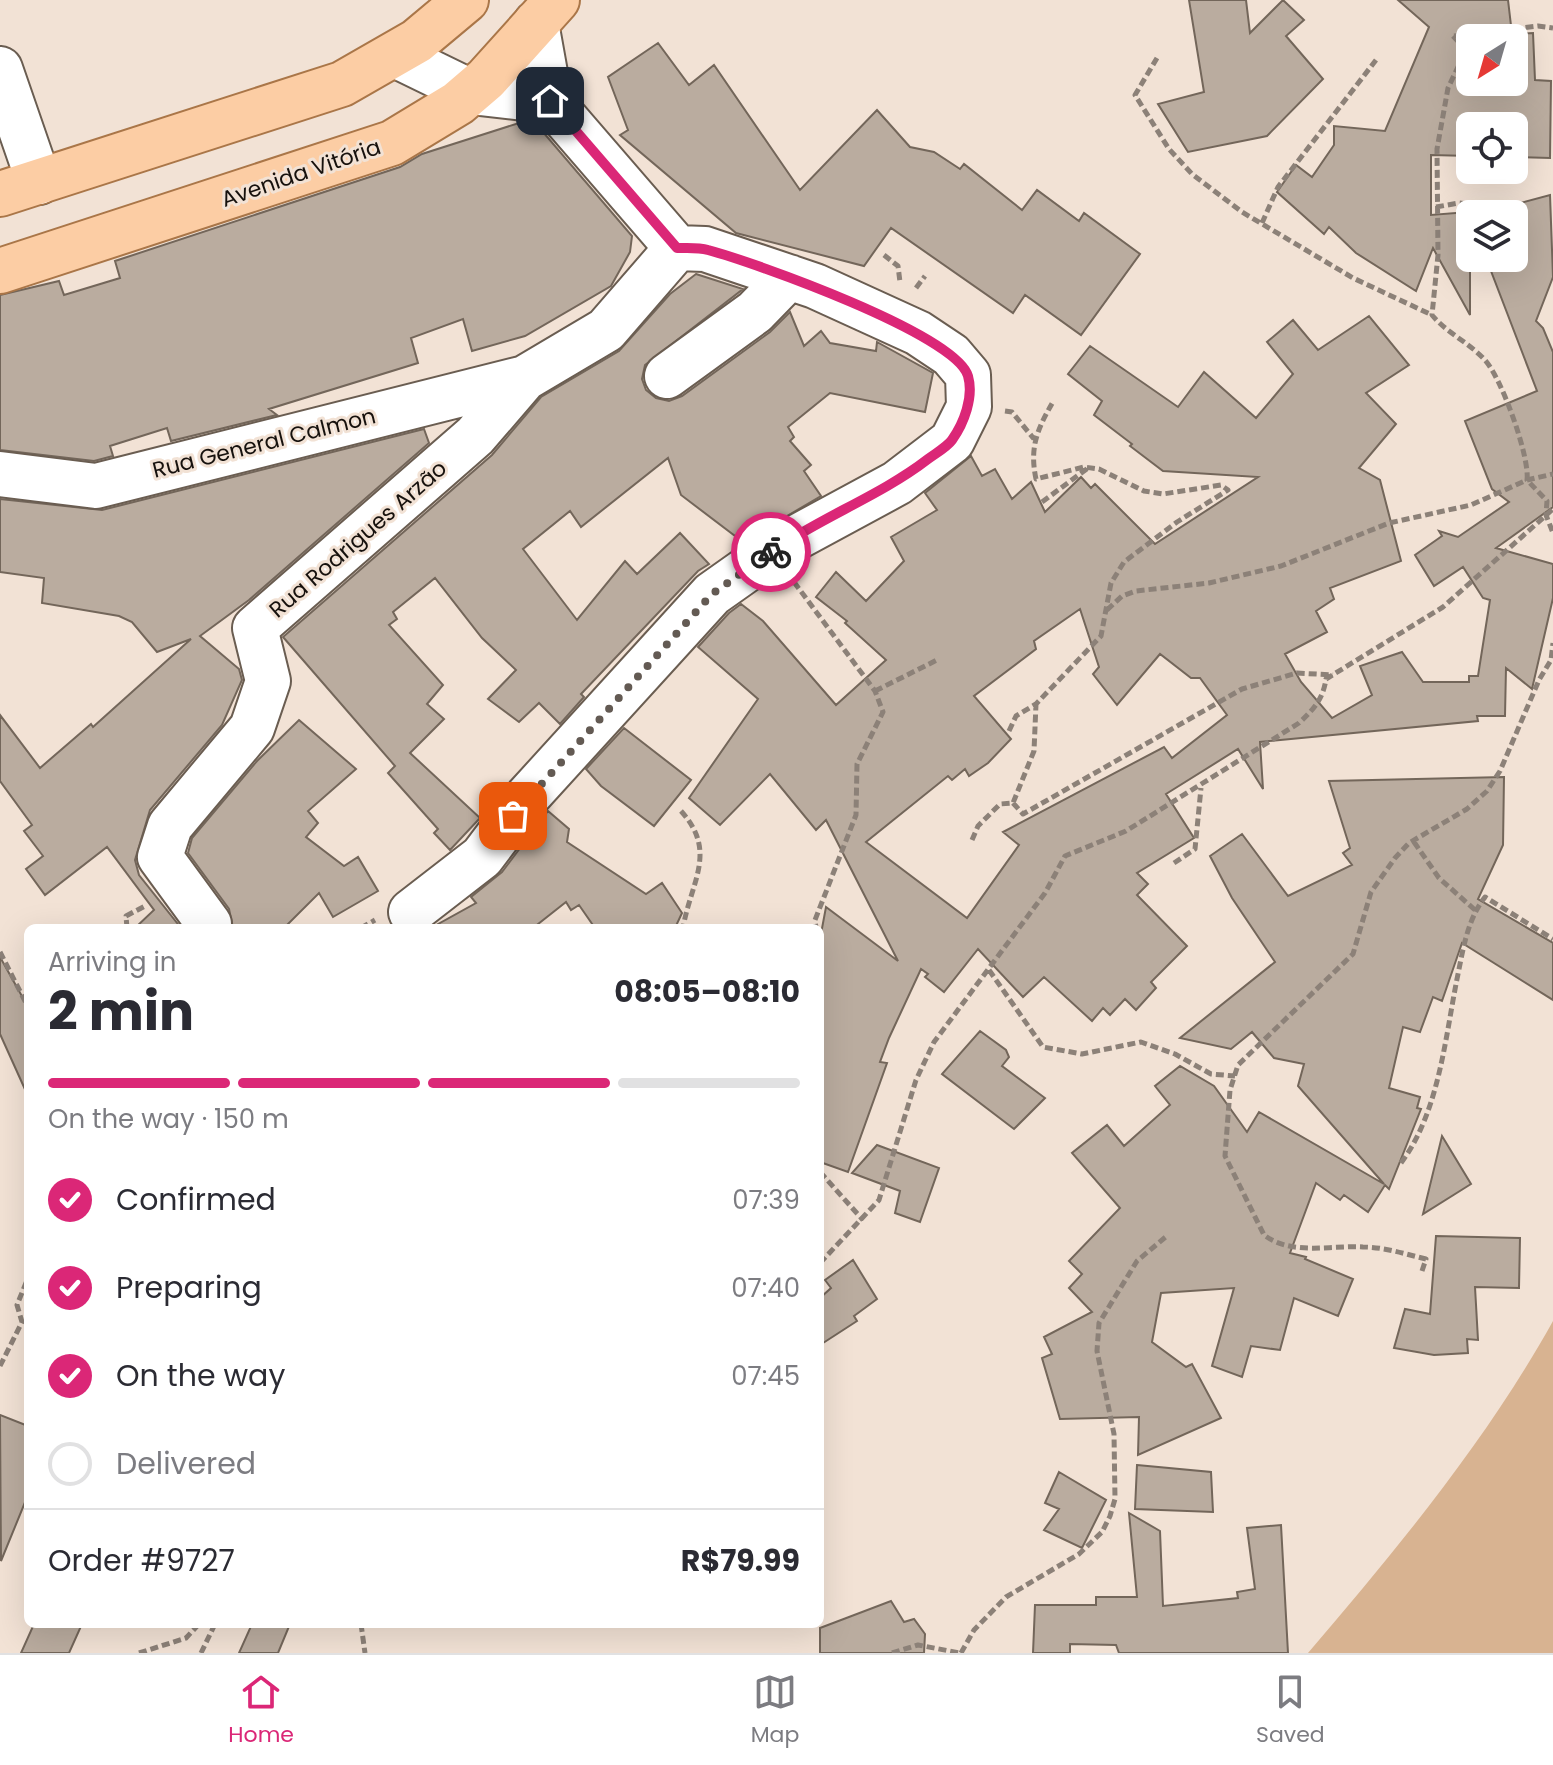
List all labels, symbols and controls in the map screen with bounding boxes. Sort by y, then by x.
north arrow [1456,24,1528,96]
map controls [1456,24,1528,272]
pin [516,67,584,135]
icon: home [528,79,572,123]
button: locate [1456,112,1528,184]
street label: Avenida Vitória [217,131,385,215]
button: layers [1456,200,1528,272]
street label: Rua General Calmon [149,400,379,486]
street label: Rua Rodrigues Arzão [263,453,453,625]
courier [731,512,811,592]
icon: bike [749,530,793,574]
pin [479,782,547,850]
icon: bag [491,794,535,838]
text: Arriving in [48,944,177,980]
text: 08:05–08:10 [614,970,800,1013]
text: 2 min [48,975,194,1048]
text: On the way · 150 m [48,1101,289,1137]
icon: check [48,1178,92,1222]
text: Confirmed [116,1178,276,1221]
text: 07:39 [732,1182,800,1218]
icon: check [48,1266,92,1310]
text: Preparing [116,1266,262,1309]
text: 07:40 [731,1270,800,1306]
icon: check [48,1354,92,1398]
text: On the way [116,1354,285,1397]
text: 07:45 [731,1358,800,1394]
text: Delivered [116,1442,256,1485]
text: Order #9727 [48,1539,235,1582]
text: R$79.99 [681,1539,800,1582]
tab: Home [228,1670,294,1751]
tab: Map [751,1670,799,1751]
tab: Saved [1256,1670,1325,1751]

